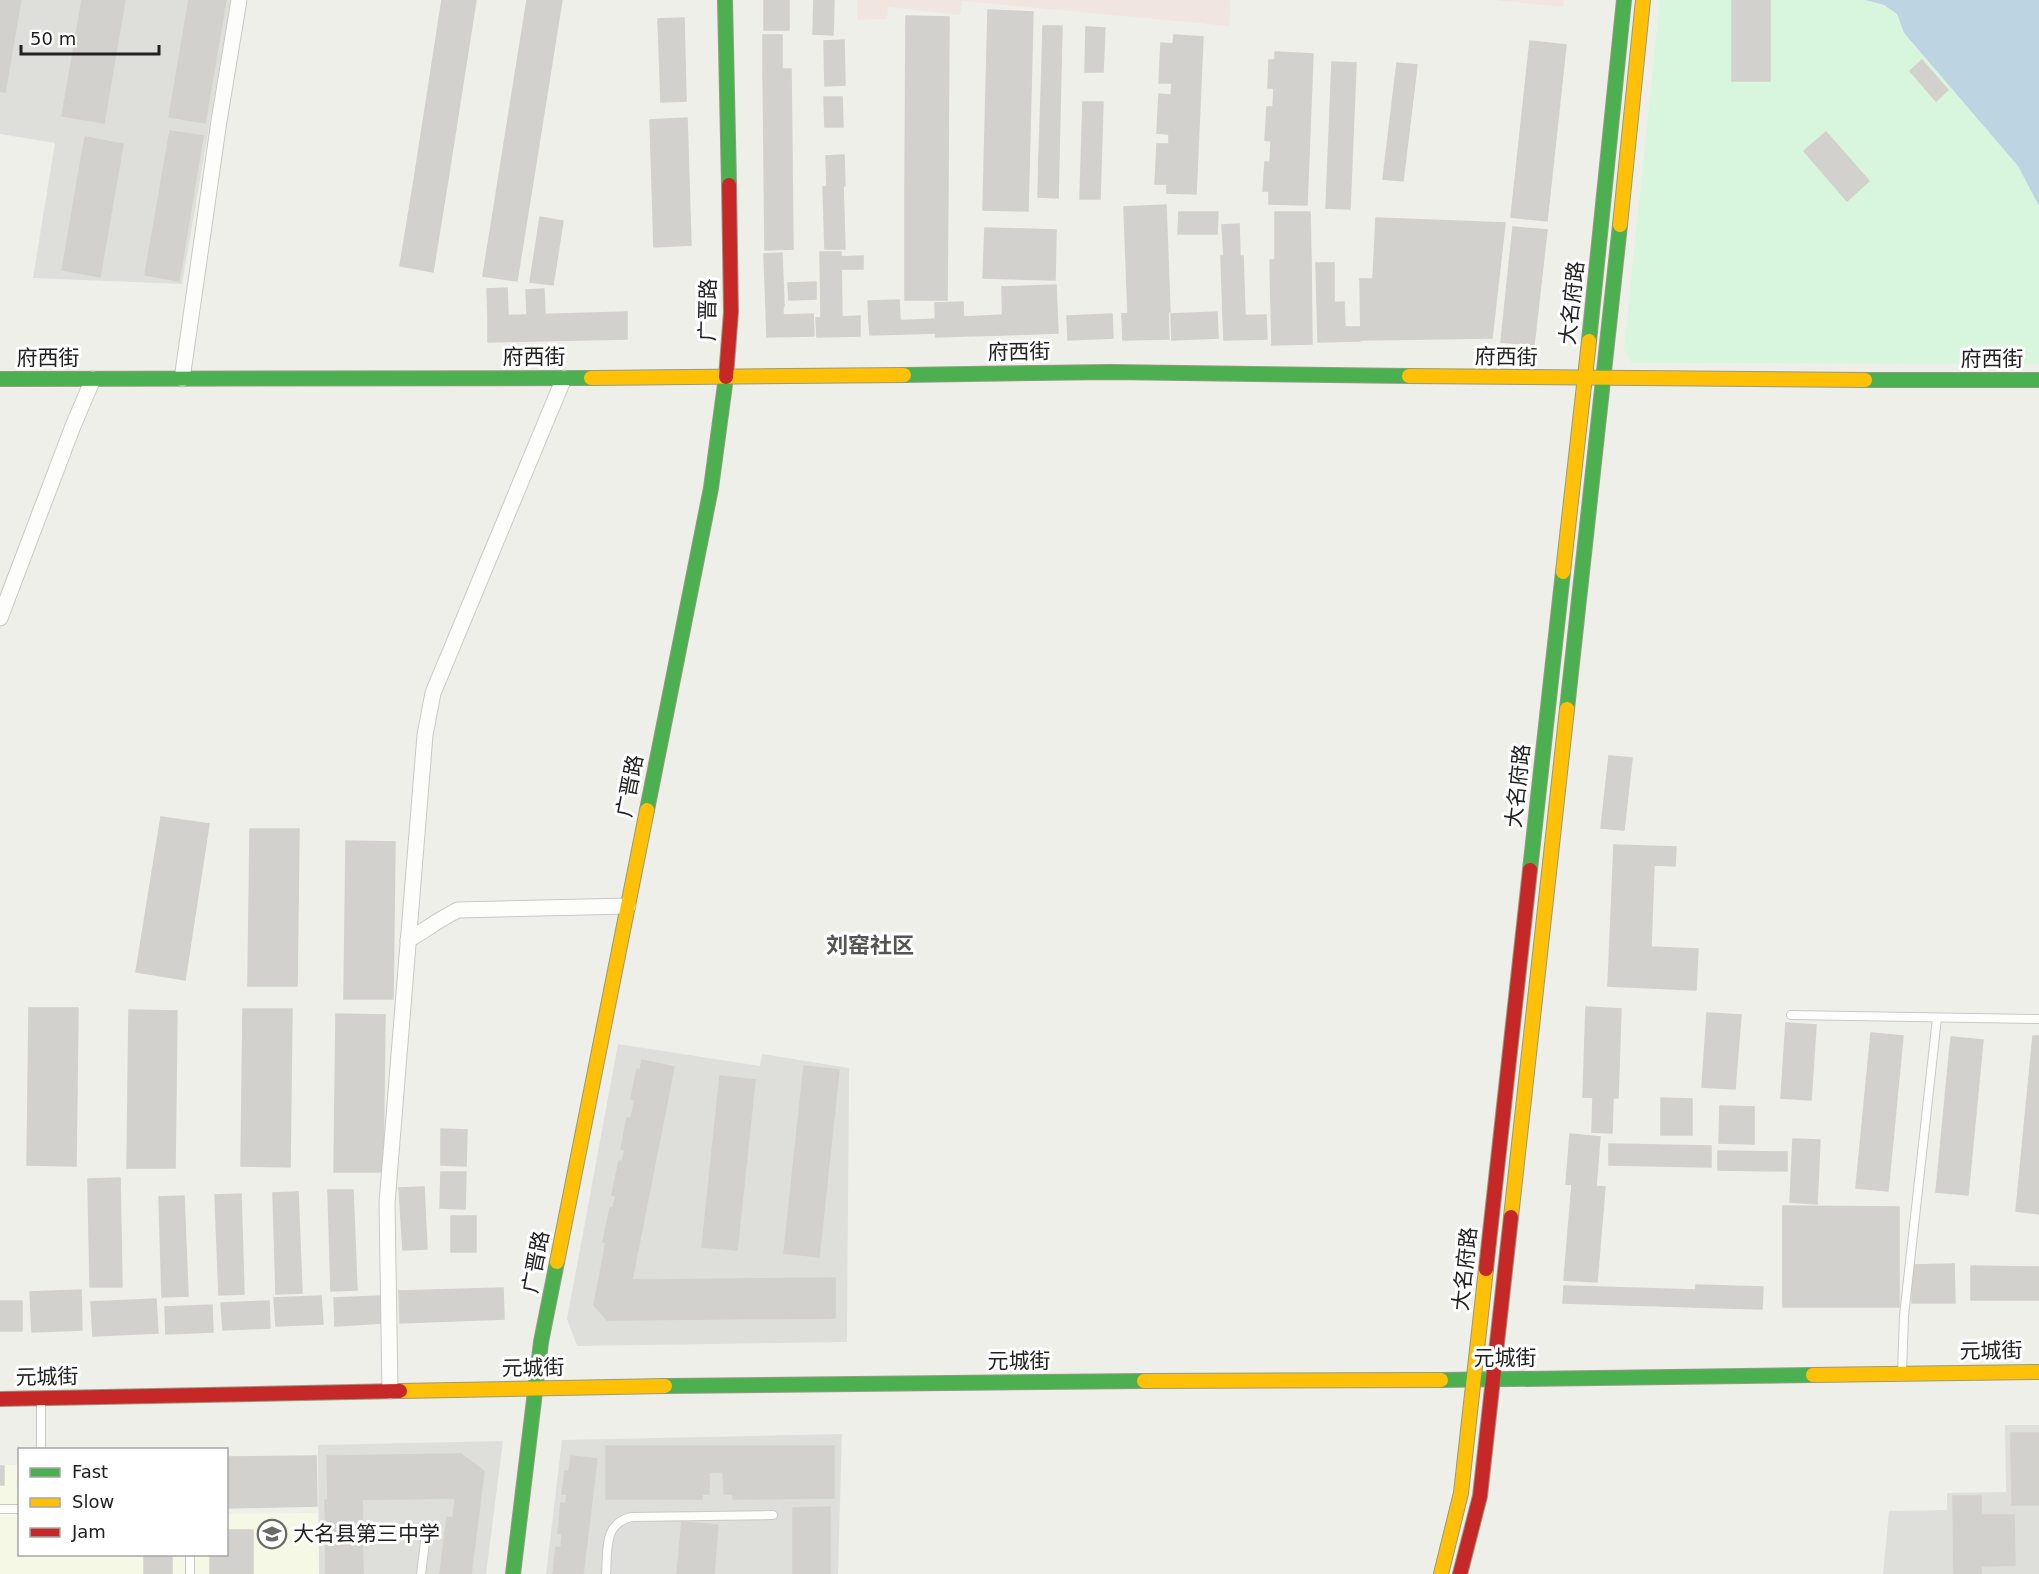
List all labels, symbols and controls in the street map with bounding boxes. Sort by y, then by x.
scale bar [21,18,159,56]
text: 50 m [30,28,76,49]
street label: 大名府路 [1556,260,1588,346]
street label: 广晋路 [695,278,721,342]
street label: 府西街 [987,339,1051,365]
street label: 府西街 [1474,344,1538,370]
street label: 府西街 [503,345,566,369]
street label: 府西街 [17,346,80,370]
street label: 府西街 [1961,347,2024,371]
street label: 大名府路 [1502,743,1534,829]
street label: 广晋路 [612,753,648,819]
district label: 刘窑社区 [826,933,914,958]
street label: 大名府路 [1449,1226,1481,1312]
street label: 广晋路 [518,1229,554,1295]
street label: 元城街 [1959,1338,2023,1364]
street label: 元城街 [1474,1346,1537,1370]
street label: 元城街 [988,1349,1051,1373]
street label: 元城街 [501,1355,565,1381]
street label: 元城街 [15,1364,79,1390]
legend [18,1448,228,1556]
text: Fast [72,1461,108,1482]
text: Slow [72,1491,114,1512]
school or university icon: 大名县第三中学 [256,1518,288,1550]
text: Jam [71,1521,106,1542]
place label: 大名县第三中学 [293,1522,440,1546]

